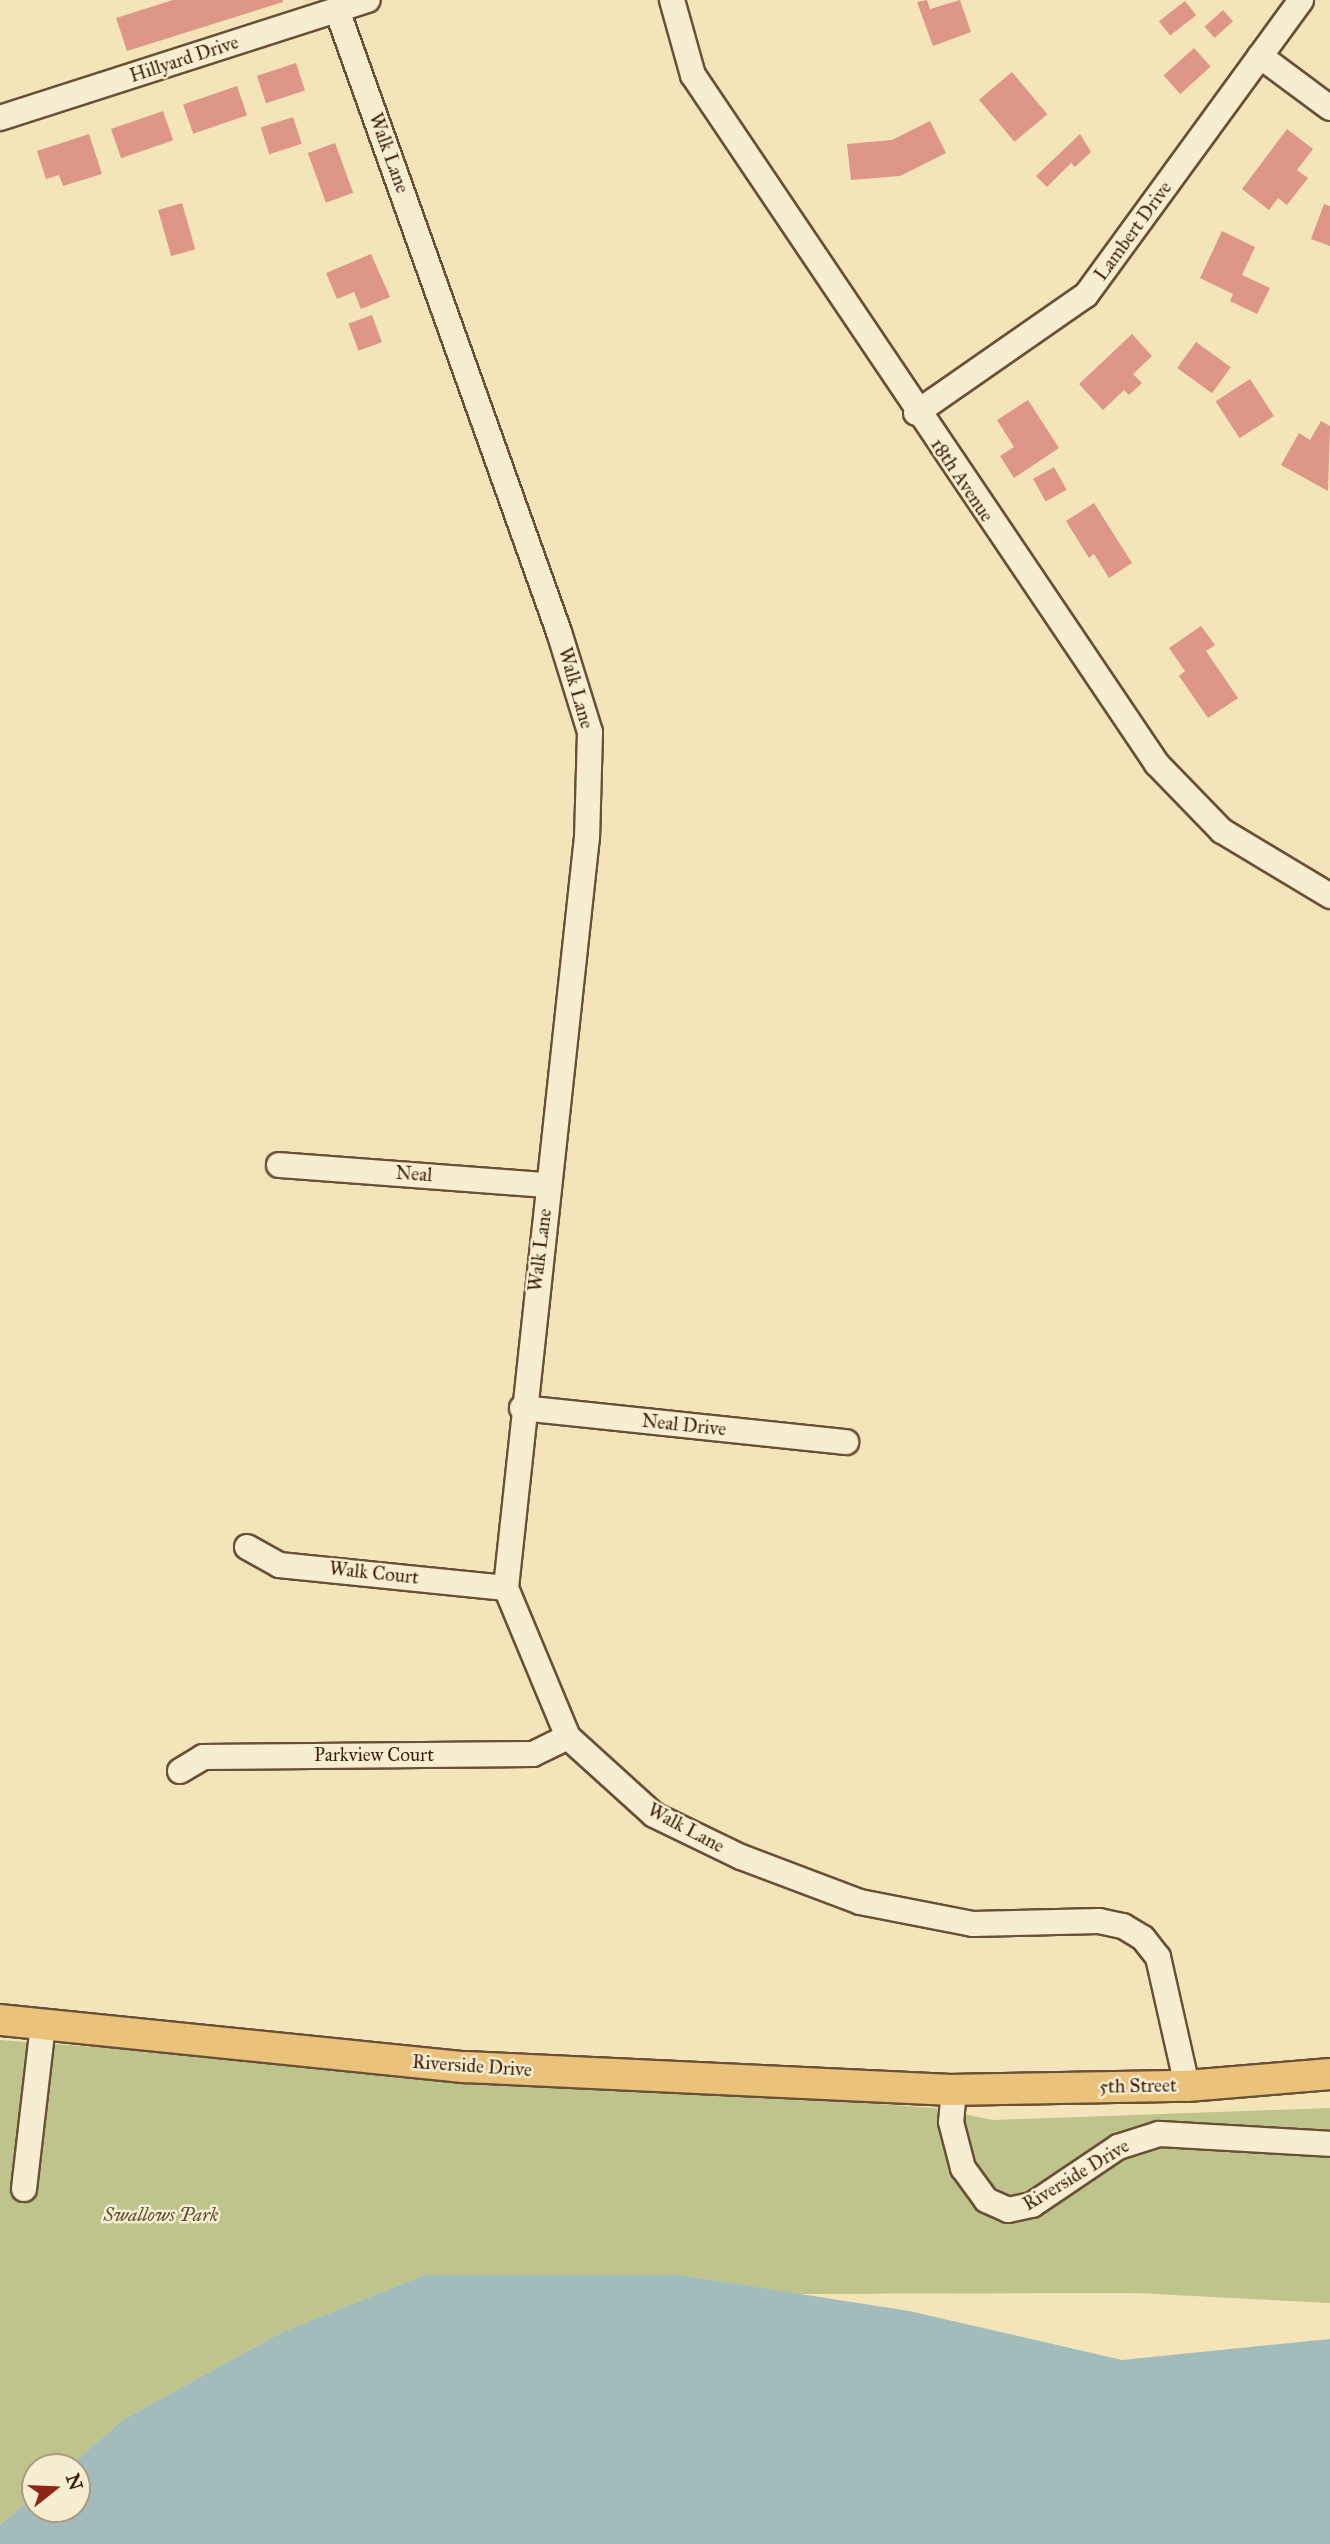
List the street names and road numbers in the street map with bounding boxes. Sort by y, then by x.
street label: Hillyard Drive [127,31,241,87]
street label: Walk Lane [364,110,414,196]
street label: Lambert Drive [1089,177,1177,285]
street label: 18th Avenue [926,434,998,526]
street label: Walk Lane [554,645,598,731]
street label: Neal [395,1161,433,1187]
street label: Walk Lane [524,1207,556,1293]
street label: Neal Drive [641,1409,727,1441]
street label: Walk Court [328,1557,420,1589]
street label: Parkview Court [314,1744,434,1766]
street label: Walk Lane [644,1798,728,1858]
street label: Riverside Drive [411,2050,533,2082]
street label: 5th Street [1099,2074,1177,2098]
street label: Riverside Drive [1019,2134,1133,2216]

